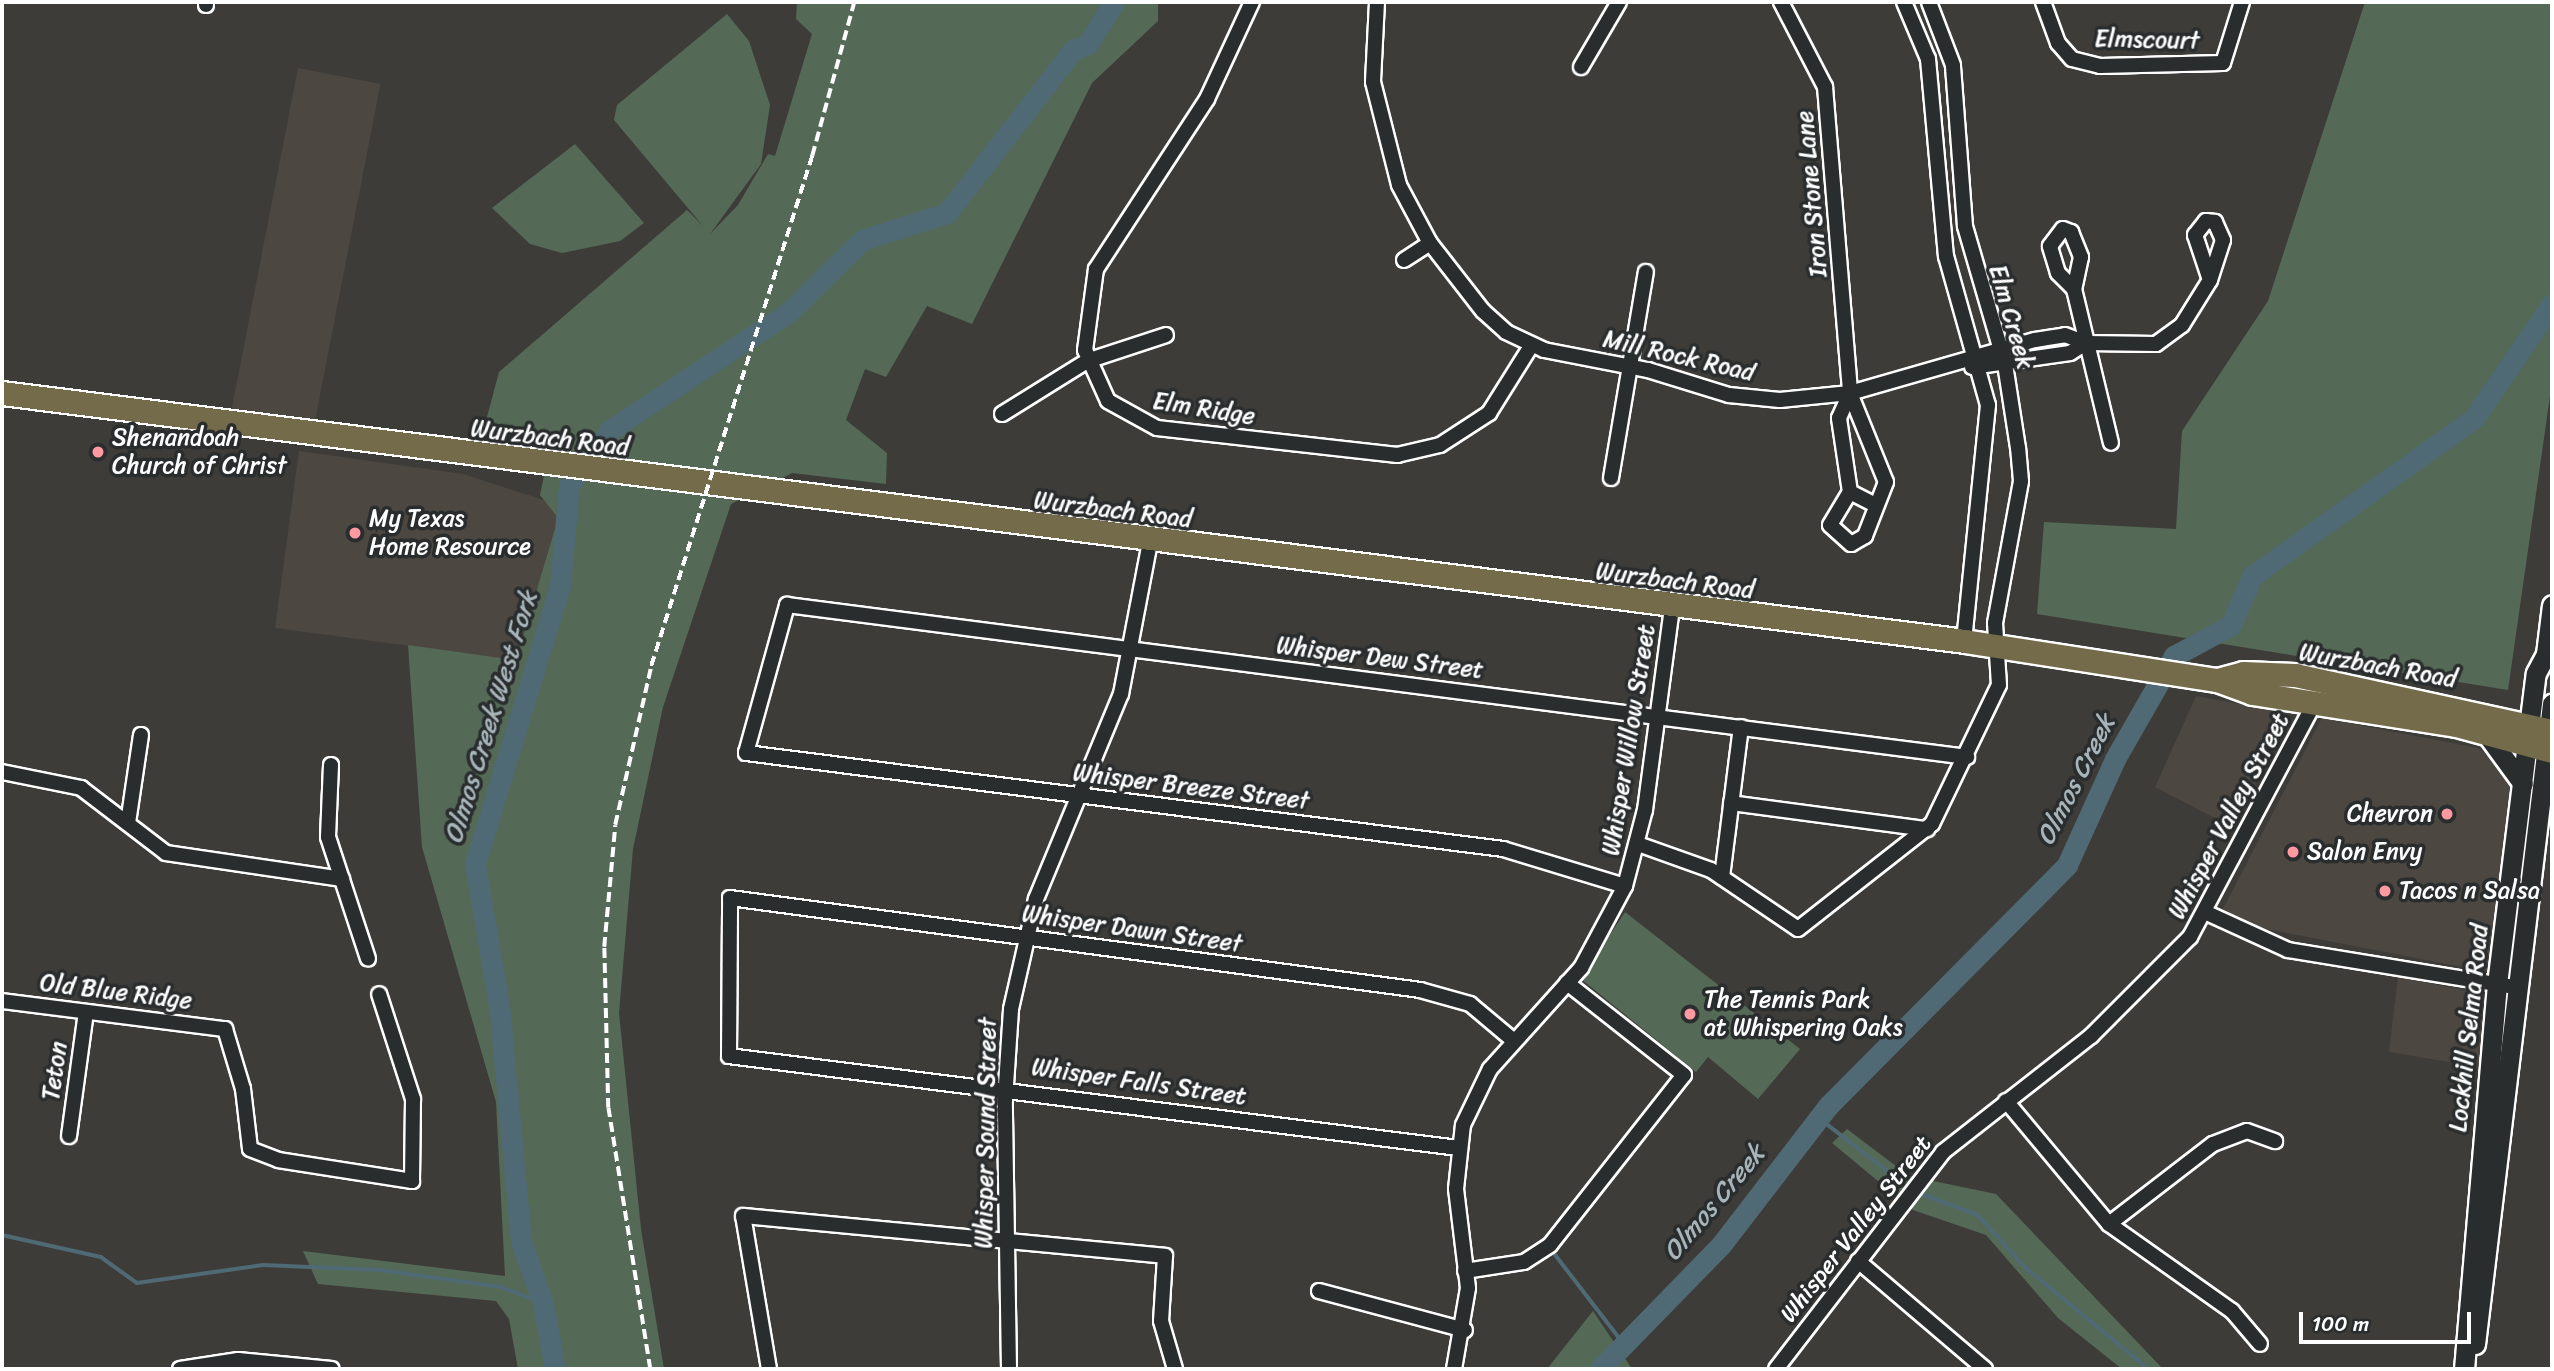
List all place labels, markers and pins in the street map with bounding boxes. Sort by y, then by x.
place label: Shenandoah Church of Christ [112,424,286,480]
marker: Shenandoah Church of Christ [90,444,106,460]
place label: My Texas Home Resource [369,505,532,561]
marker: My Texas Home Resource [347,525,363,541]
place label: Chevron [2347,800,2433,828]
marker: Chevron [2439,806,2455,822]
place label: Salon Envy [2307,838,2422,866]
marker: Salon Envy [2285,844,2301,860]
place label: Tacos n Salsa [2399,877,2540,905]
marker: Tacos n Salsa [2377,883,2393,899]
place label: The Tennis Park at Whispering Oaks [1704,986,1906,1042]
marker: The Tennis Park at Whispering Oaks [1682,1006,1698,1022]

